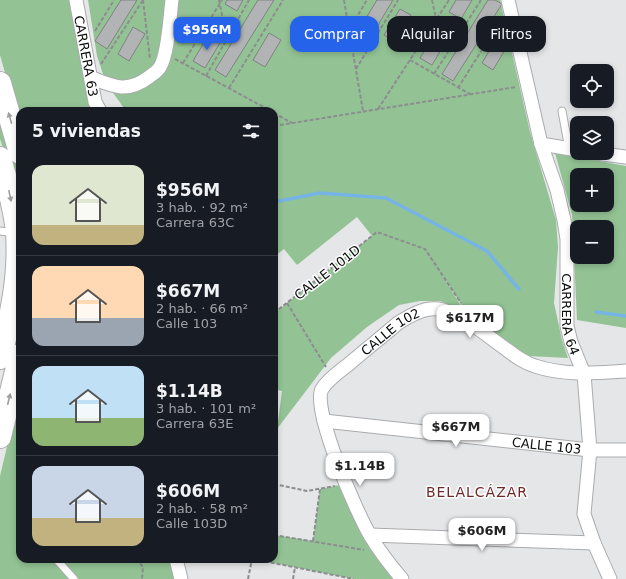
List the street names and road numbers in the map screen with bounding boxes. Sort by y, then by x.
street label: CARRERA 63 [71,14,101,98]
street label: CALLE 101D [291,242,363,303]
street label: CARRERA 64 [559,273,582,357]
street label: CALLE 102 [358,305,422,359]
street label: CALLE 103 [511,435,582,457]

